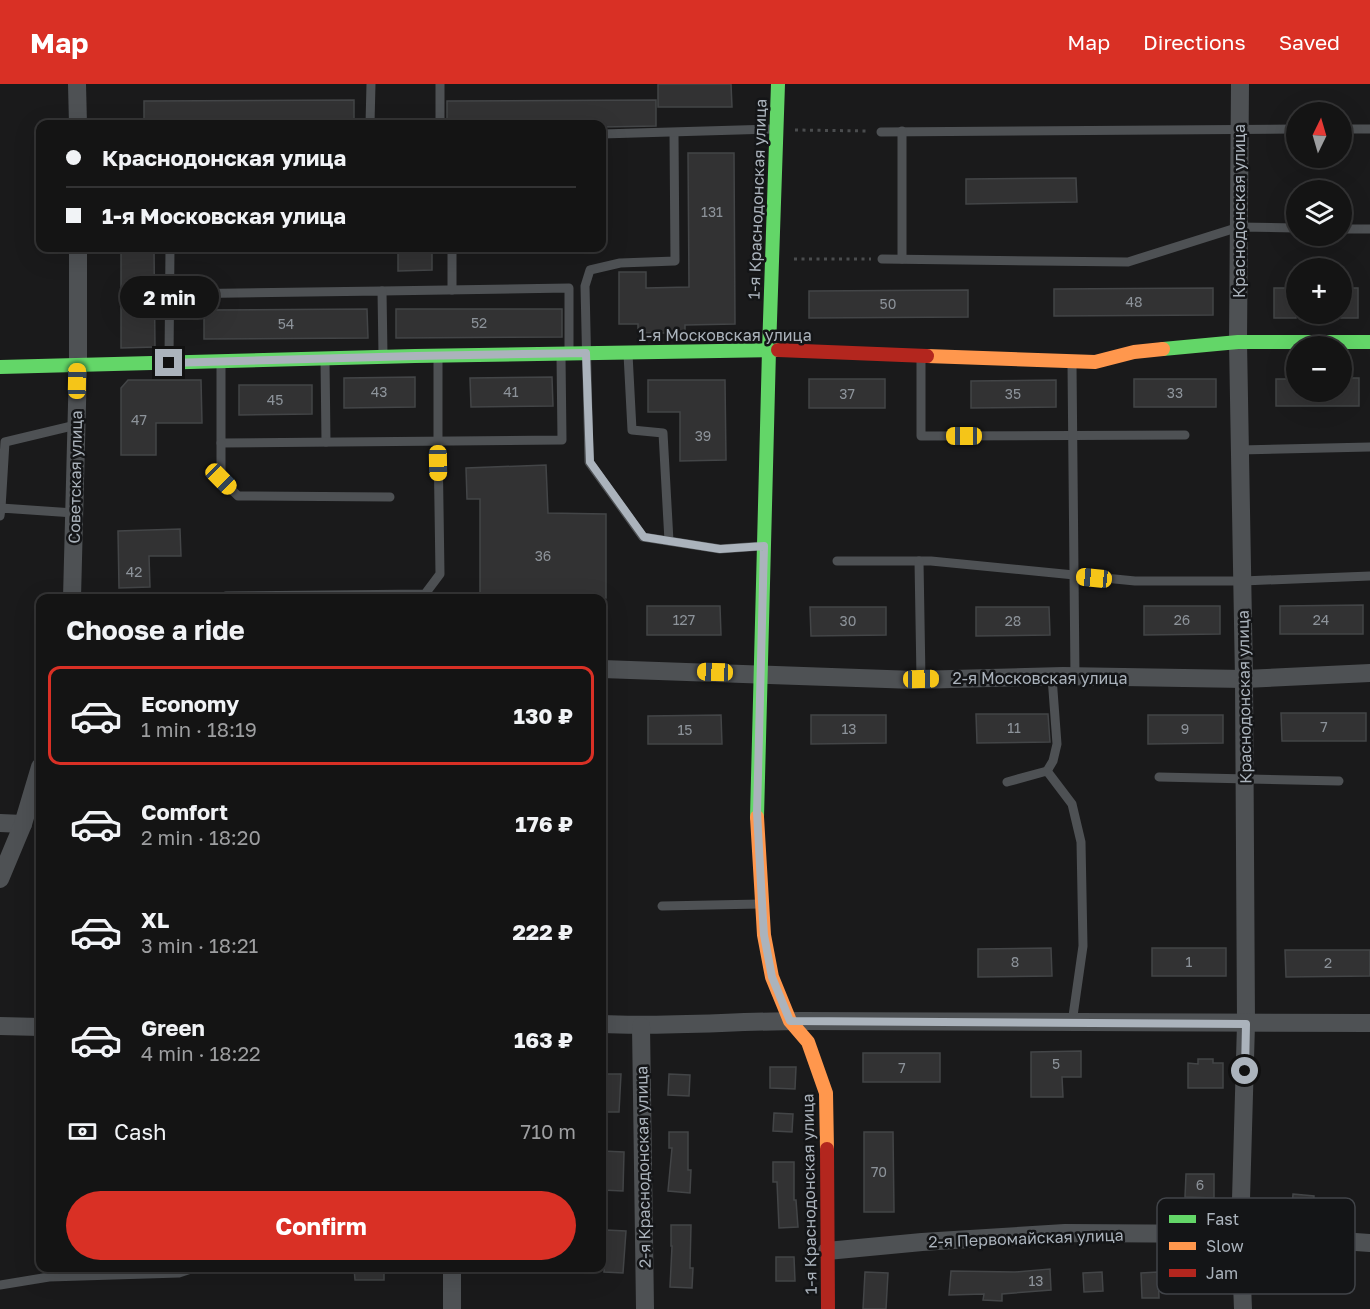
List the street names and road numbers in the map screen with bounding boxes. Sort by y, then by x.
street label: 1-я Краснодонская улица [744,98,770,300]
street label: Краснодонская улица [1229,124,1249,298]
street label: 1-я Московская улица [638,325,812,345]
street label: Советская улица [64,410,86,544]
street label: Краснодонская улица [1232,610,1256,784]
street label: 2-я Московская улица [953,668,1127,688]
street label: 2-я Краснодонская улица [631,1066,655,1268]
street label: 1-я Краснодонская улица [797,1093,821,1295]
street label: 2-я Первомайская улица [928,1225,1124,1251]

